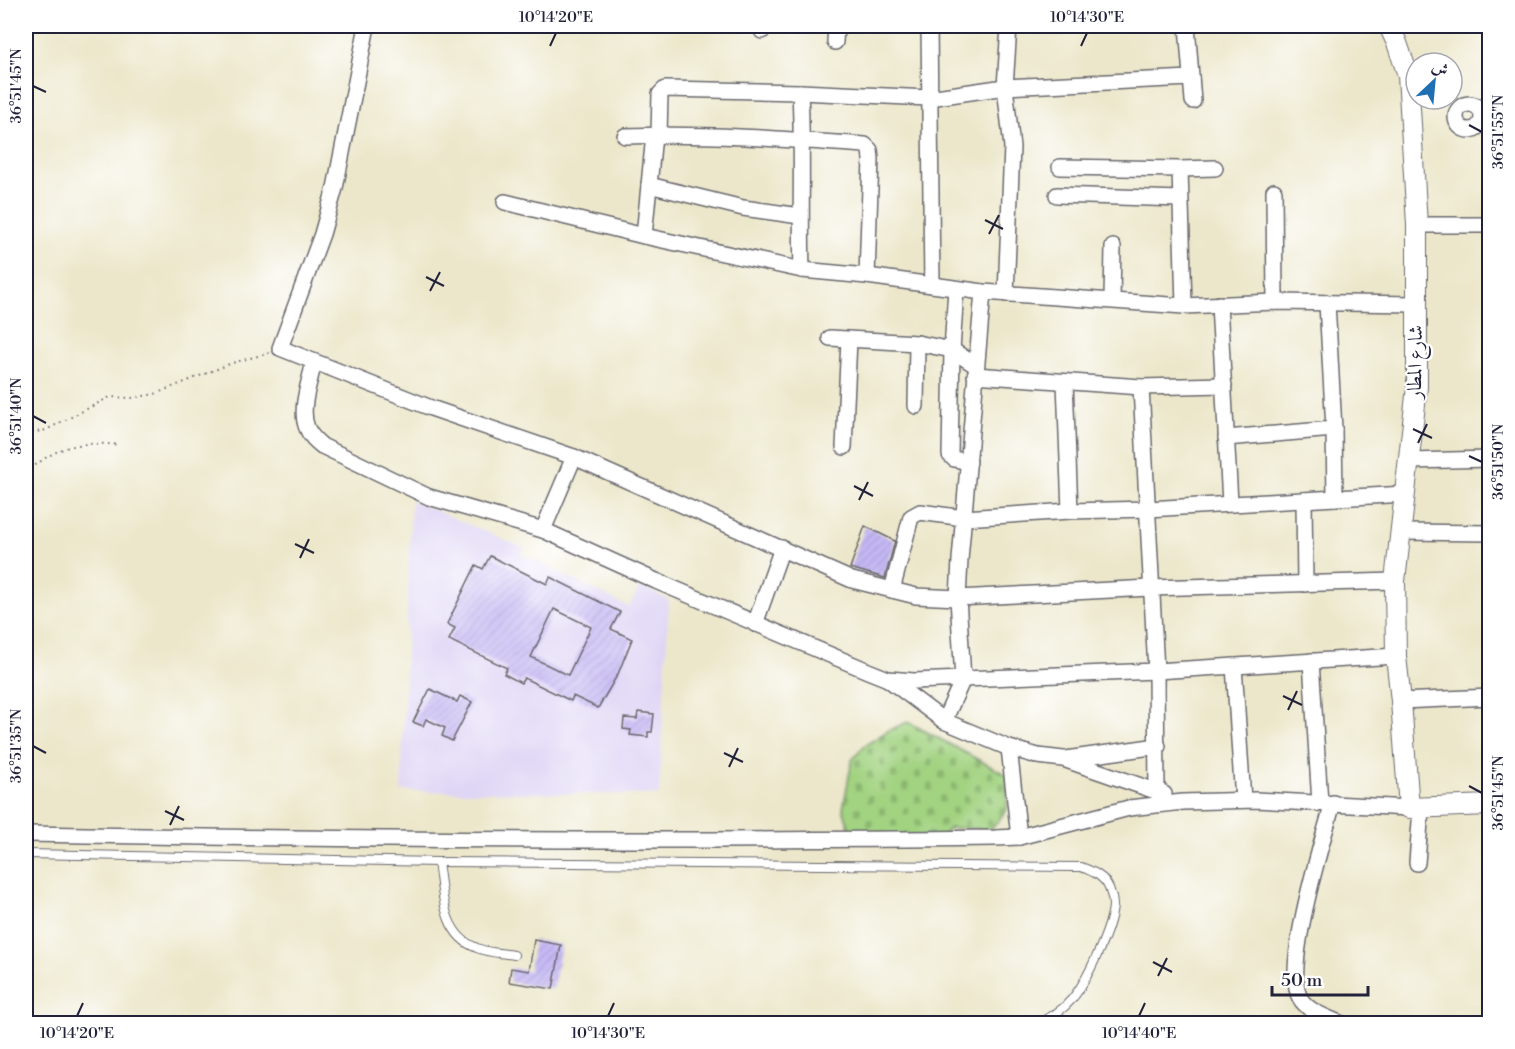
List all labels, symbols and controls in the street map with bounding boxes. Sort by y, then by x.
text: 10°14'20"E [519,8,593,27]
text: 10°14'30"E [1050,8,1124,27]
text: 36°51'45"N [7,48,26,124]
north arrow [1404,51,1464,111]
text: ش [1429,56,1452,81]
text: 36°51'55"N [1489,95,1508,169]
street label: شارع المطار [1403,325,1433,401]
text: 36°51'40"N [7,378,26,454]
text: 36°51'50"N [1489,424,1508,500]
text: 36°51'35"N [7,709,26,783]
text: 36°51'45"N [1489,755,1508,831]
scale bar [1272,959,1368,997]
text: 50 m [1281,969,1323,992]
text: 10°14'20"E [40,1024,114,1043]
text: 10°14'30"E [571,1024,645,1043]
text: 10°14'40"E [1102,1024,1176,1043]

